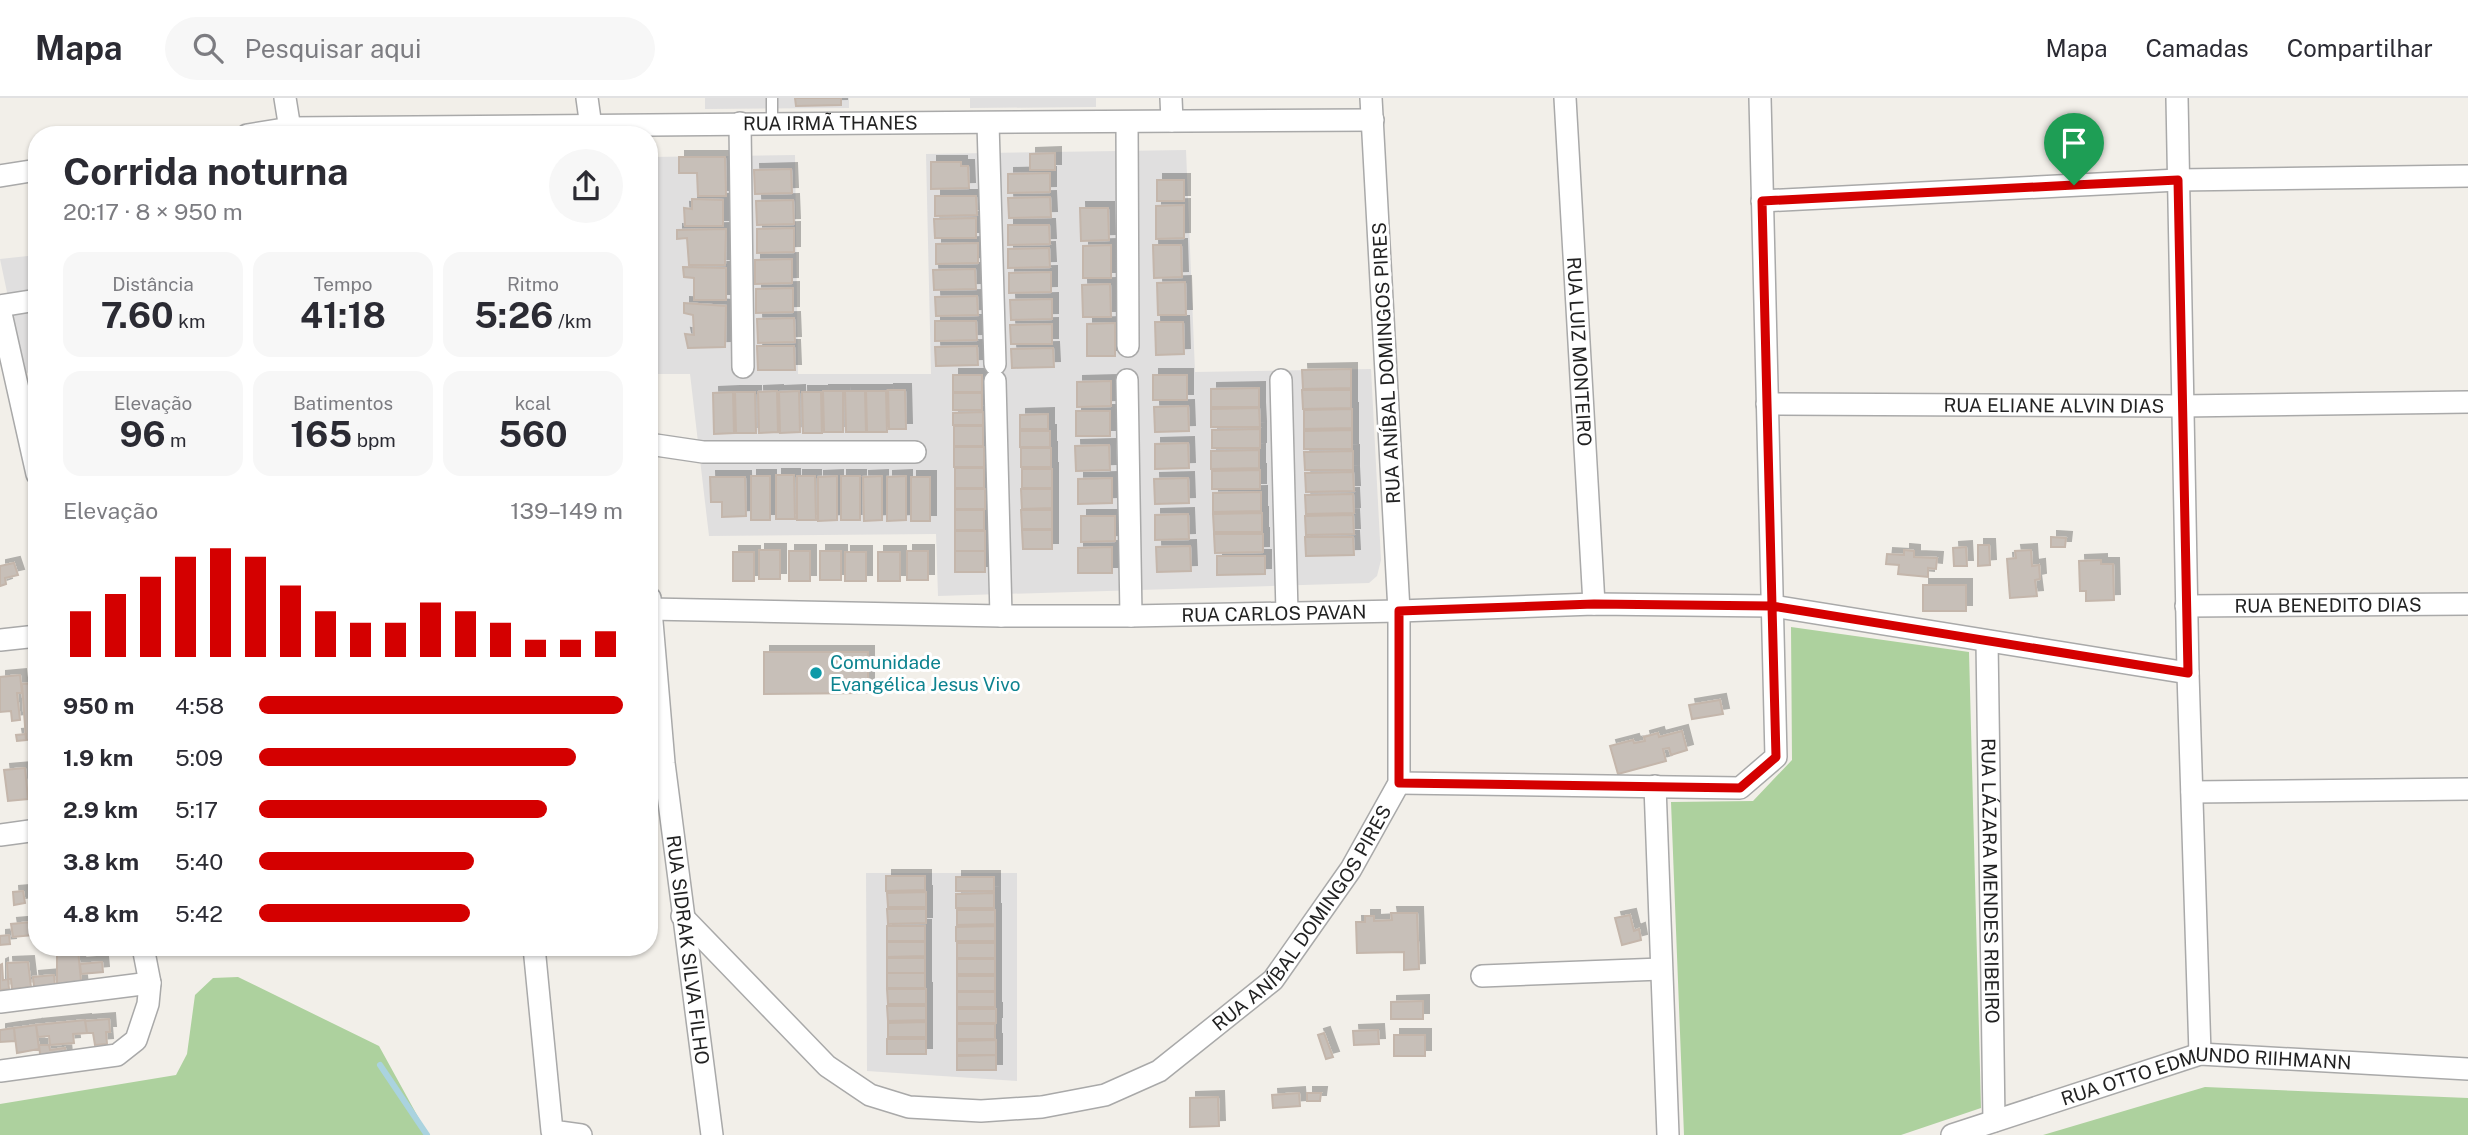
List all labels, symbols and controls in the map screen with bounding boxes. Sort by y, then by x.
search box [165,17,655,80]
text: Mapa [35,29,123,67]
icon: search [189,29,227,67]
text: Pesquisar aqui [245,33,421,64]
text: Mapa [2046,34,2107,62]
text: Camadas [2145,34,2249,62]
text: Compartilhar [2287,34,2433,62]
street label: RUA IRMÃ THANES [743,111,918,134]
pin [2044,113,2104,185]
icon: arrive [2055,124,2093,162]
text: Corrida noturna [63,149,349,194]
button: share [549,149,623,223]
text: 20:17 · 8 × 950 m [63,198,243,225]
street label: RUA ANÍBAL DOMINGOS PIRES [1368,222,1404,504]
street label: RUA LUIZ MONTEIRO [1563,256,1596,447]
text: Distância [112,273,194,295]
text: Tempo [313,273,373,295]
text: Ritmo [507,273,559,295]
text: 7.60 [101,295,174,336]
text: 41:18 [300,295,386,336]
text: 5:26 [474,295,553,336]
text: km [174,310,205,332]
text: /km [553,310,592,332]
text: Elevação [114,392,192,414]
text: Batimentos [293,392,393,414]
text: kcal [515,392,551,414]
street label: RUA ELIANE ALVIN DIAS [1944,394,2164,417]
text: 96 [119,414,166,455]
text: 165 [290,414,352,455]
text: 560 [498,414,568,455]
text: m [166,429,187,451]
text: bpm [352,429,396,451]
text: Elevação [63,497,158,524]
text: 139–149 m [510,497,623,524]
street label: RUA BENEDITO DIAS [2234,593,2422,617]
street label: RUA CARLOS PAVAN [1181,601,1367,626]
place label: Comunidade Evangélica Jesus Vivo [830,651,1020,695]
marker: Comunidade Evangélica Jesus Vivo [808,665,824,681]
text: 950 m [63,692,134,719]
text: 4:58 [175,692,224,719]
street label: RUA LÁZARA MENDES RIBEIRO [1977,738,2004,1024]
text: 1.9 km [63,744,133,771]
text: 5:09 [175,744,223,771]
text: 2.9 km [63,796,138,823]
text: 5:17 [175,796,218,823]
street label: RUA ANÍBAL DOMINGOS PIRES [1208,801,1396,1035]
street label: RUA SIDRAK SILVA FILHO [662,834,714,1066]
text: 3.8 km [63,848,139,875]
text: 5:40 [175,848,223,875]
text: 4.8 km [63,900,139,927]
text: 5:42 [175,900,223,927]
street label: RUA OTTO EDMUNDO RIIHMANN [2058,1043,2352,1110]

